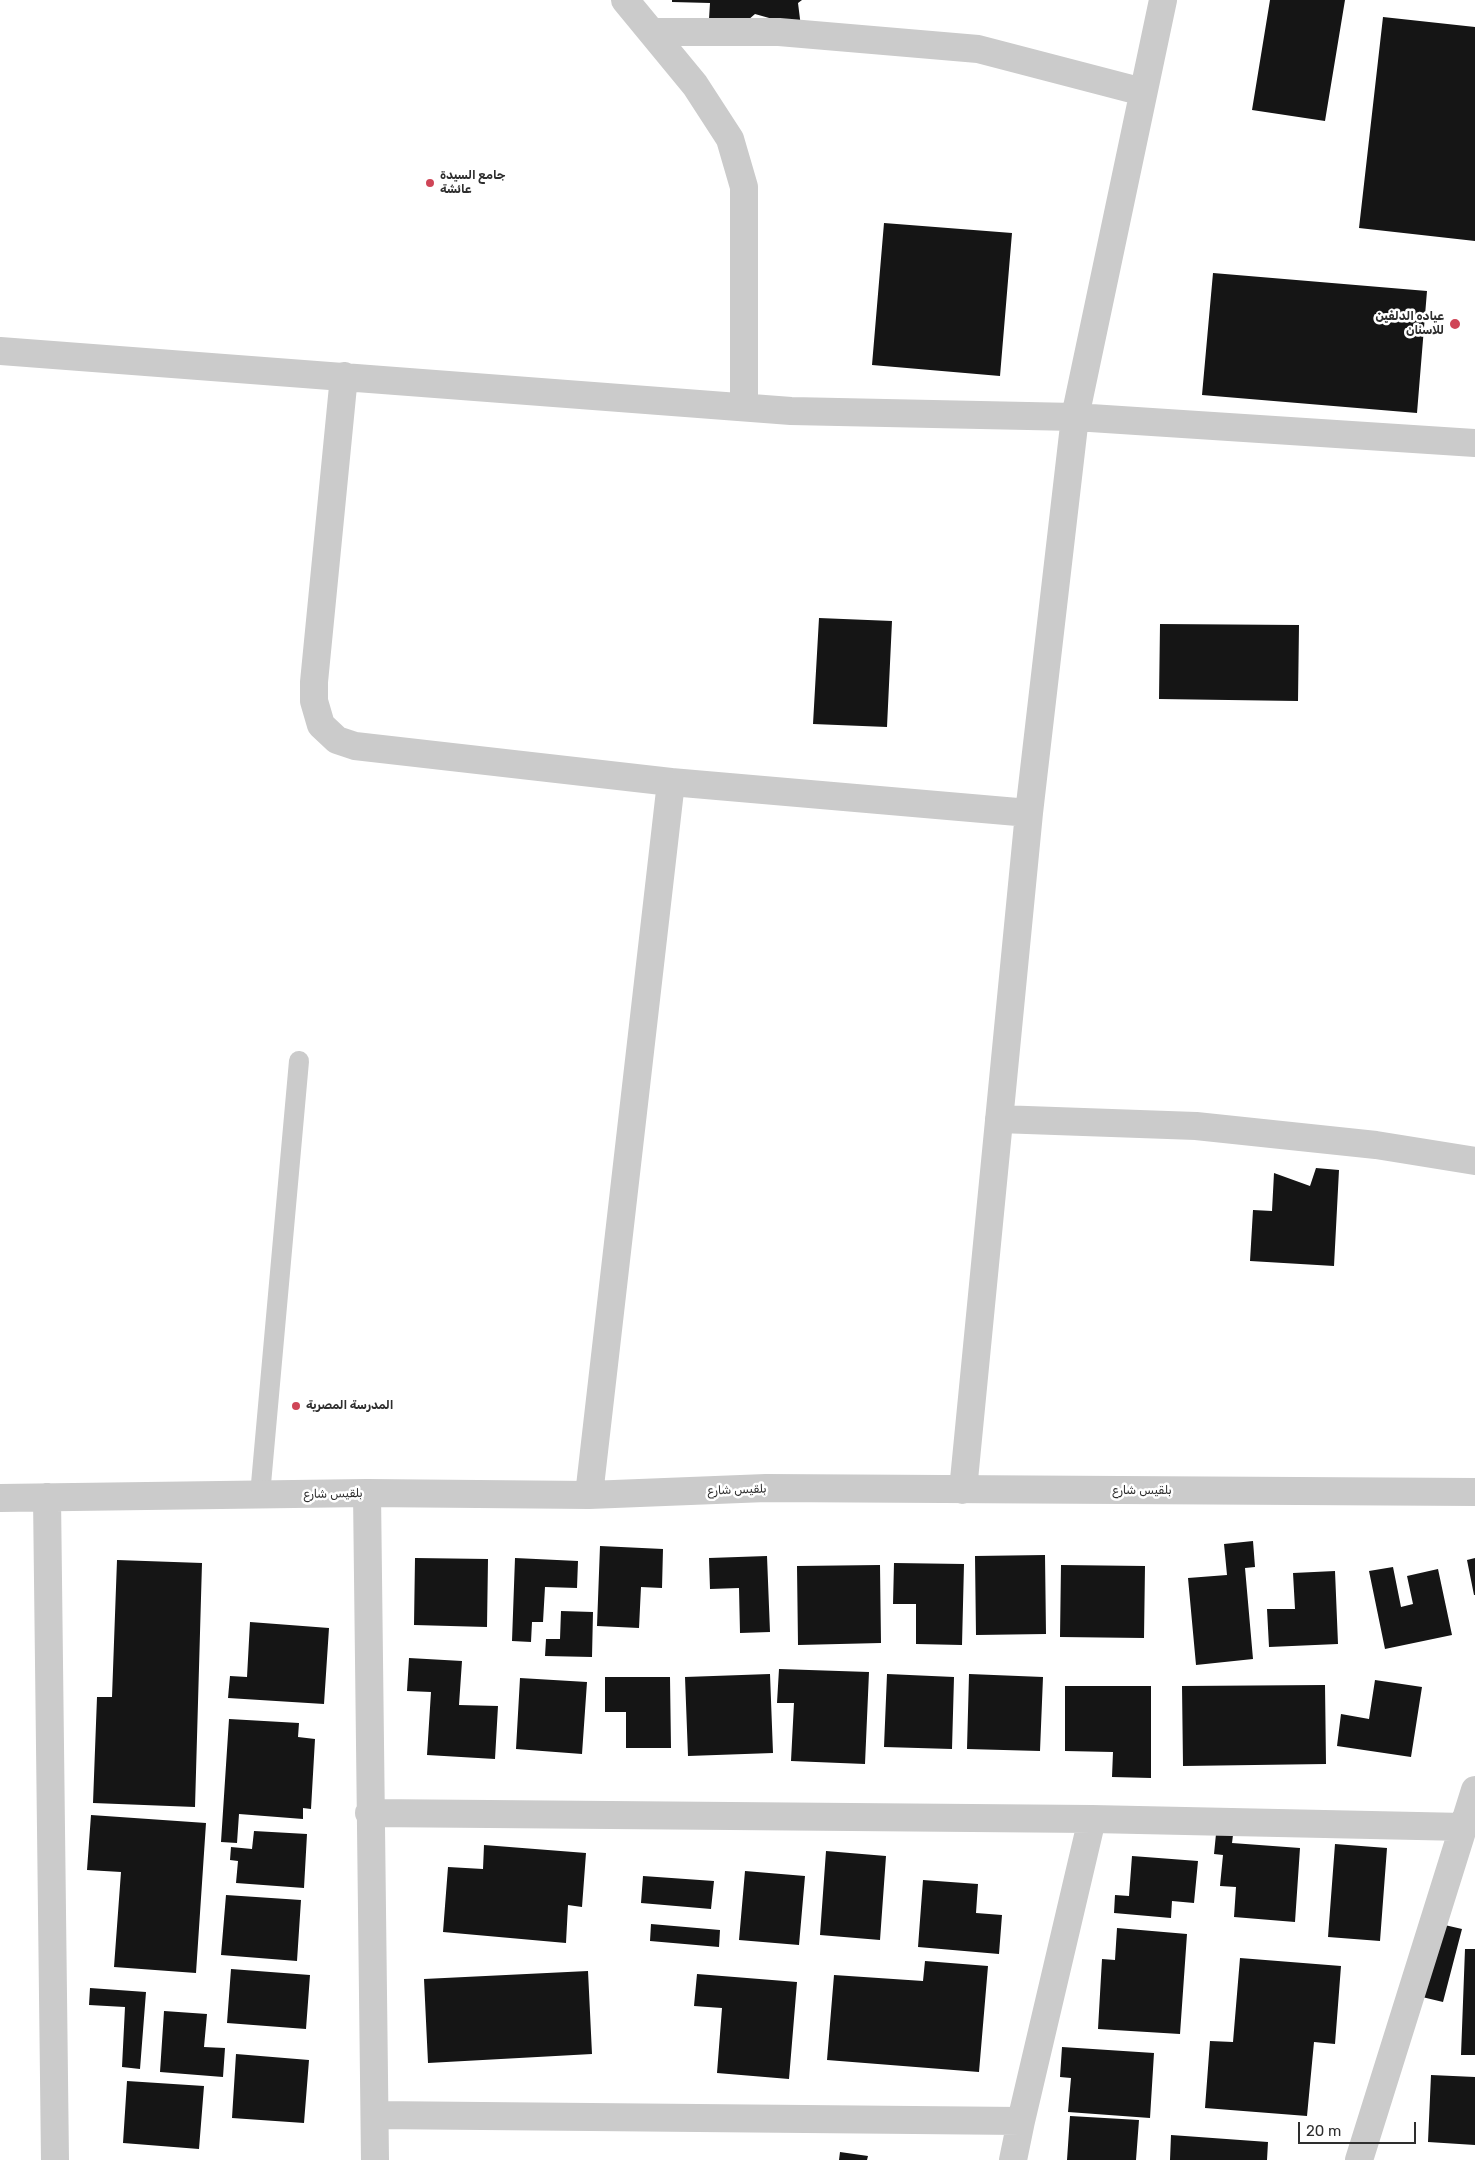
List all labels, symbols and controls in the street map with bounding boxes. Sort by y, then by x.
place label: جامع السيدة عائشة [440,169,506,197]
marker: جامع السيدة عائشة [424,177,436,189]
place label: عياده الدلفين للاسنان [1376,310,1444,338]
marker: عياده الدلفين للاسنان [1448,317,1462,331]
place label: المدرسة المصرية [306,1399,393,1413]
marker: المدرسة المصرية [290,1400,302,1412]
street label: بلقيس شارع [707,1482,767,1498]
street label: بلقيس شارع [1112,1484,1172,1498]
street label: بلقيس شارع [303,1486,363,1502]
scale bar [1300,2112,1418,2144]
text: 20 m [1306,2122,1341,2140]

